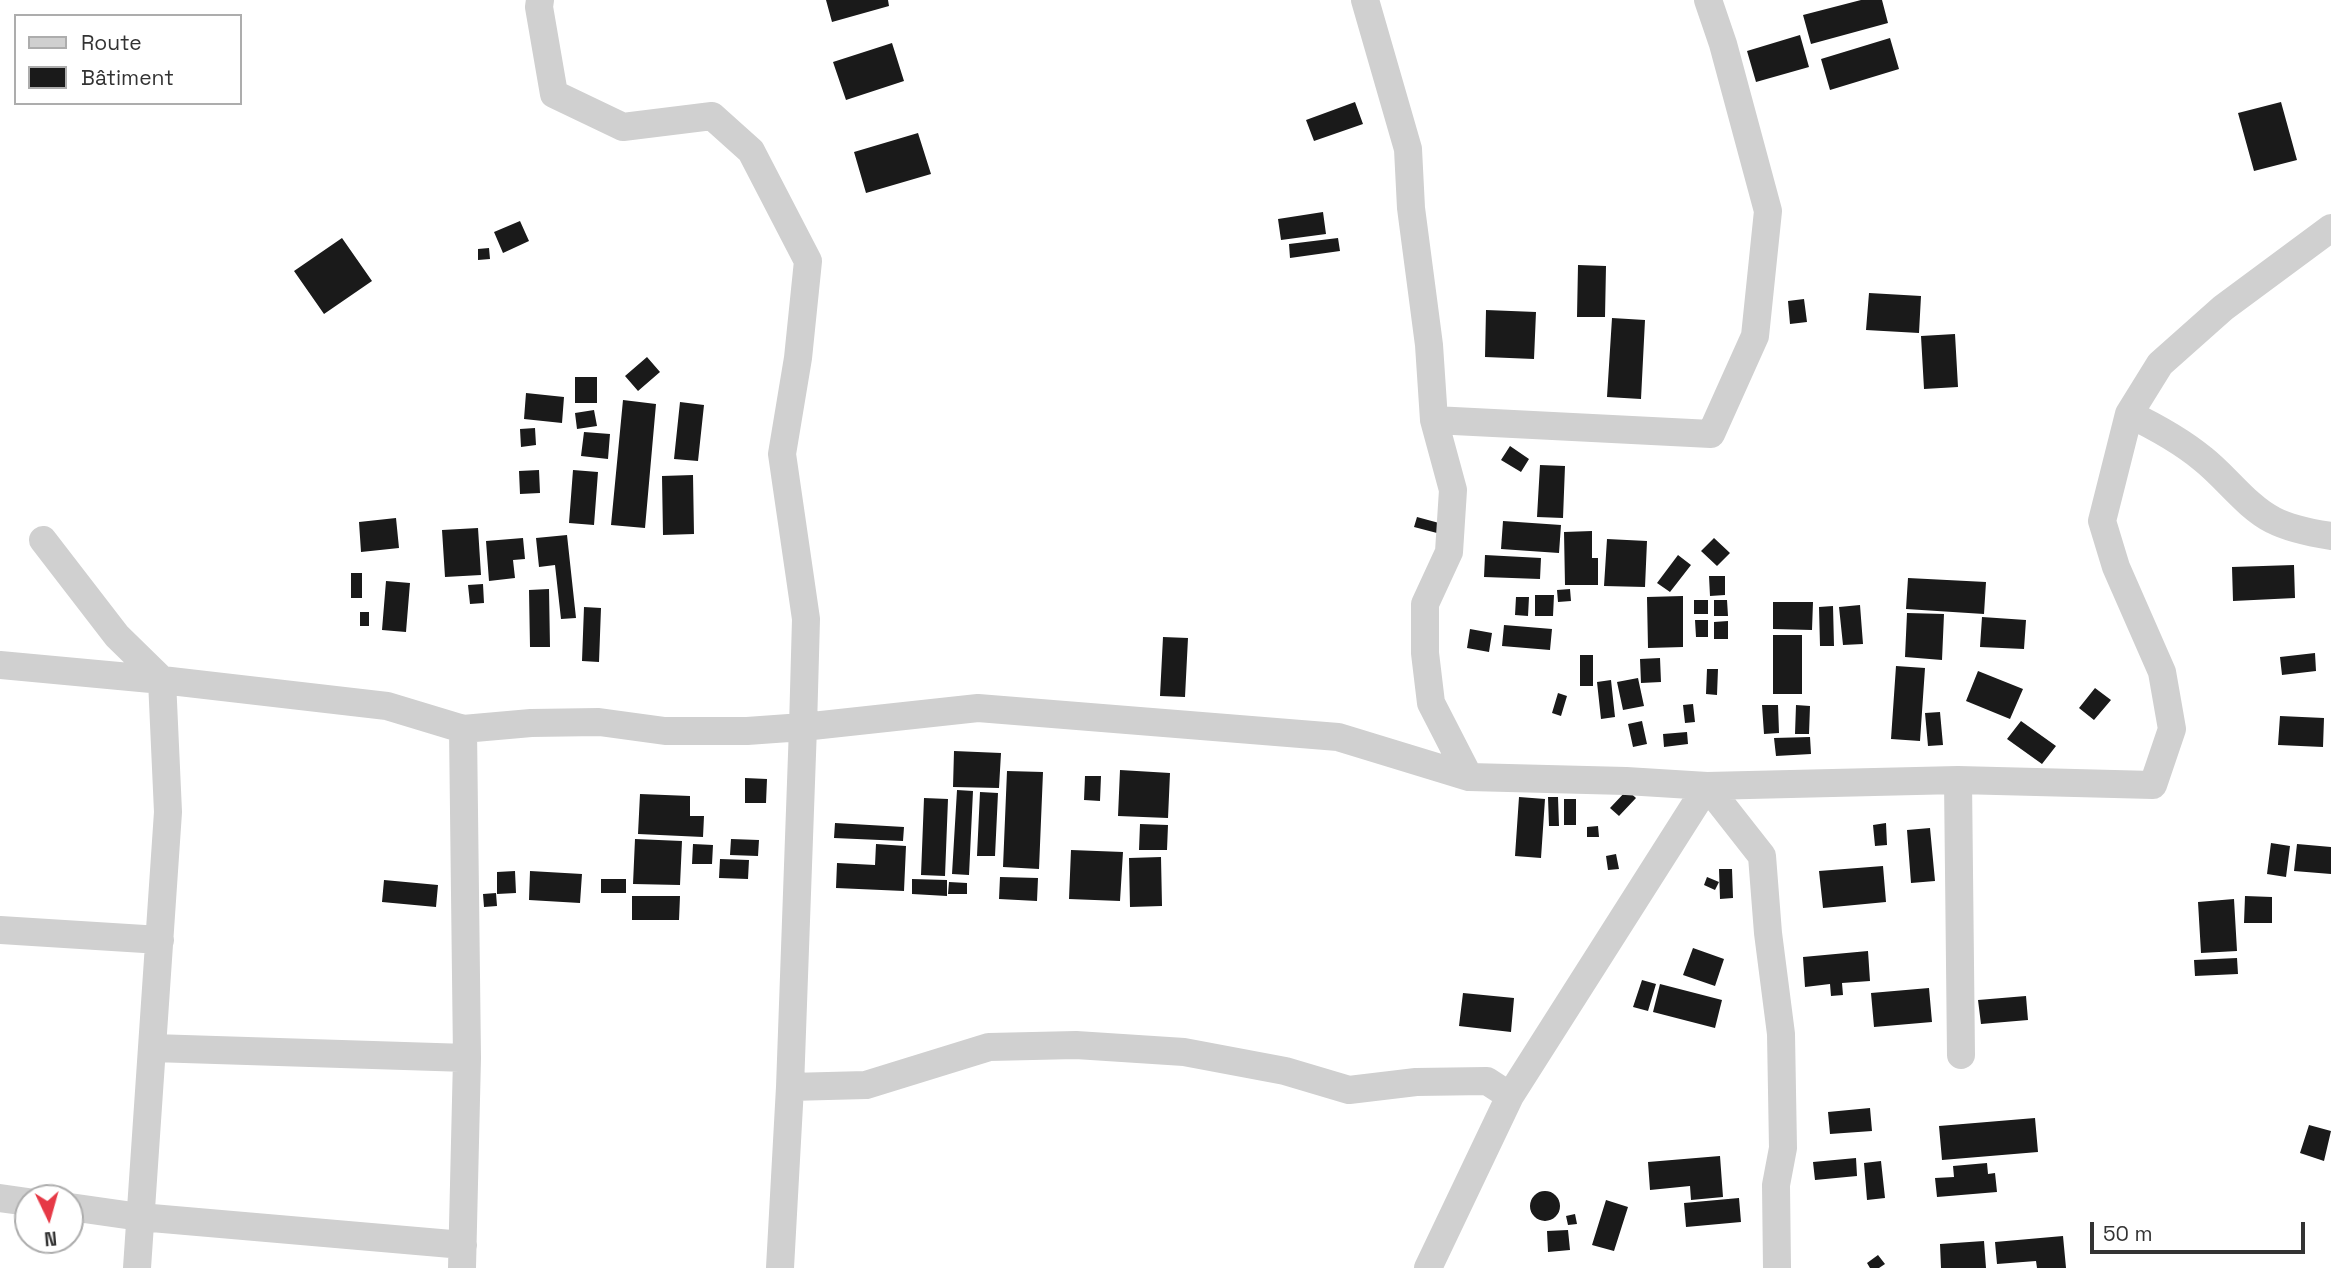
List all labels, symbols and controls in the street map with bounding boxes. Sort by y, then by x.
legend [14,14,242,105]
text: Route [81,29,142,56]
text: Bâtiment [81,64,174,91]
north arrow [14,1184,84,1254]
scale bar [2093,1208,2308,1252]
text: 50 m [2103,1220,2153,1247]
text: N [43,1225,58,1251]

